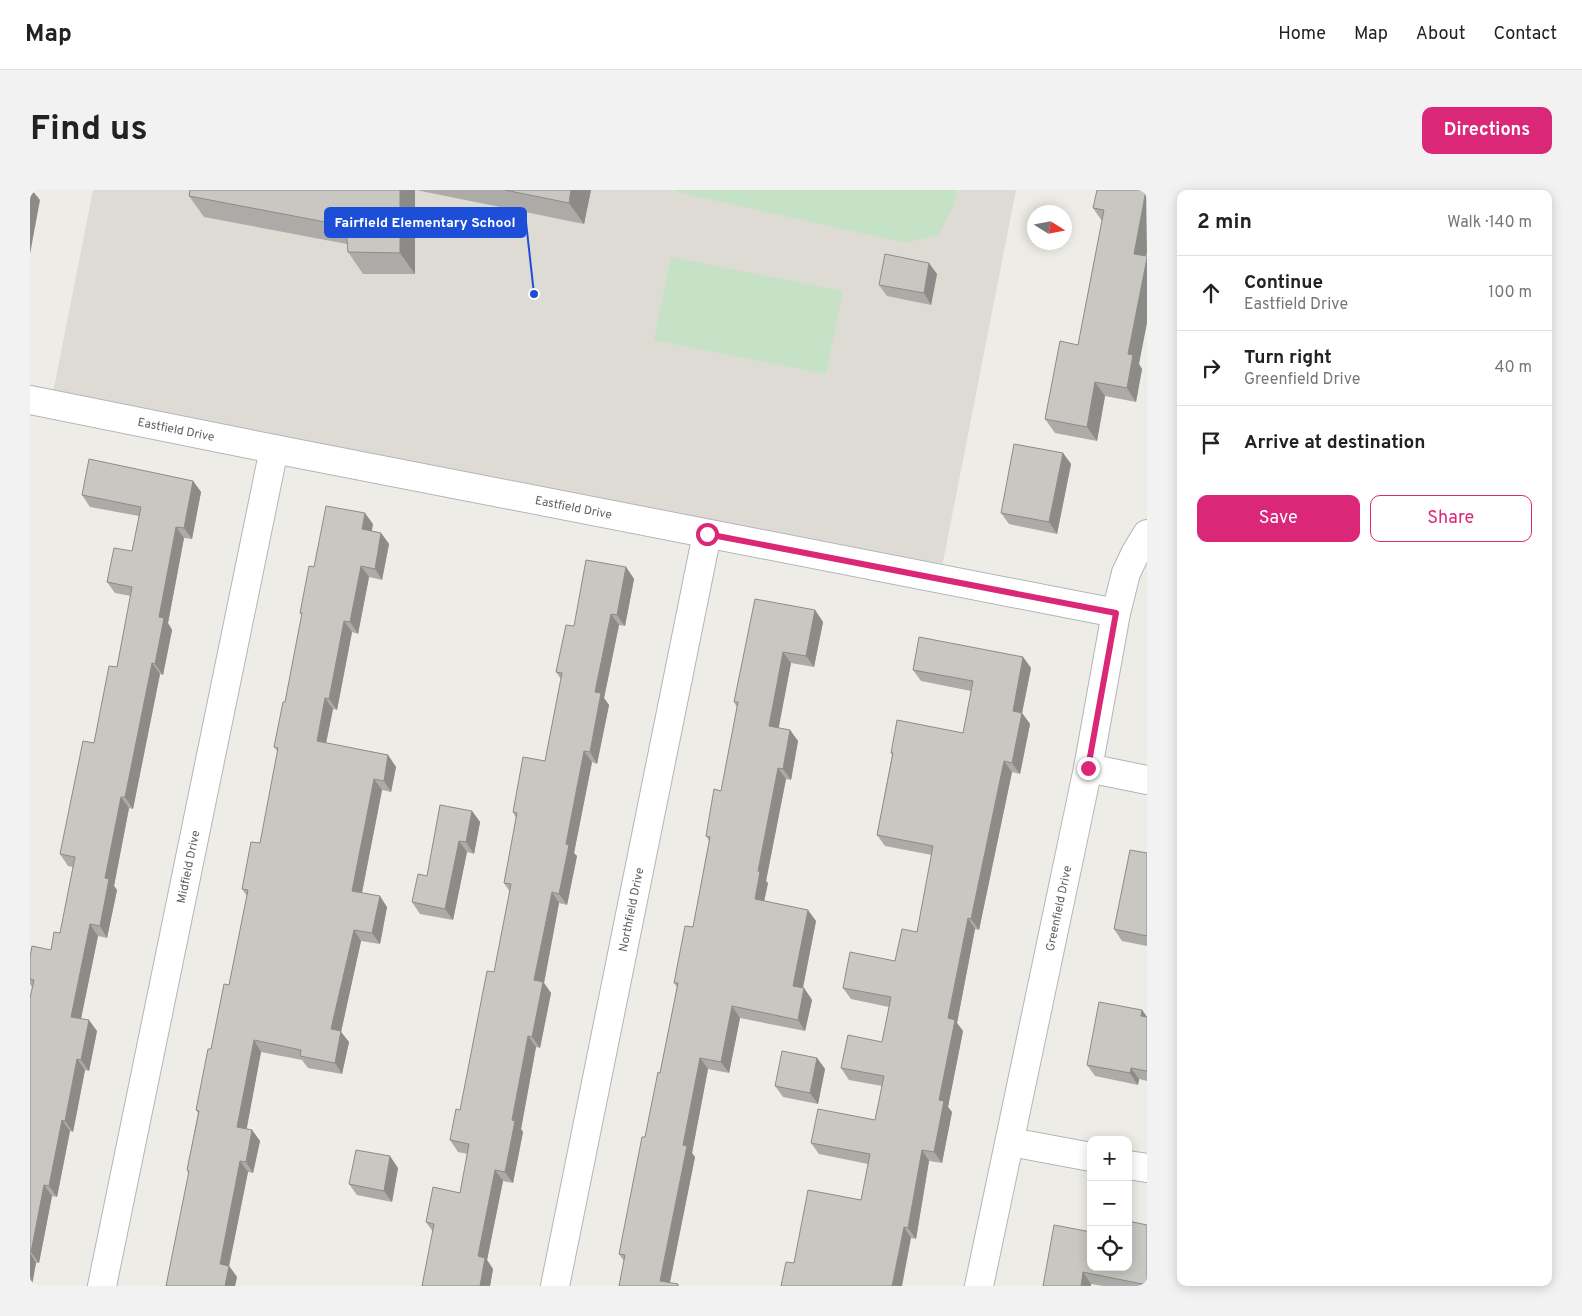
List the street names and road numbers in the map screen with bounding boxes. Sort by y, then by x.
street label: Eastfield Drive [136,415,216,446]
street label: Eastfield Drive [533,493,613,524]
street label: Midfield Drive [174,829,204,905]
street label: Greenfield Drive [1043,864,1076,953]
street label: Northfield Drive [616,866,648,953]

